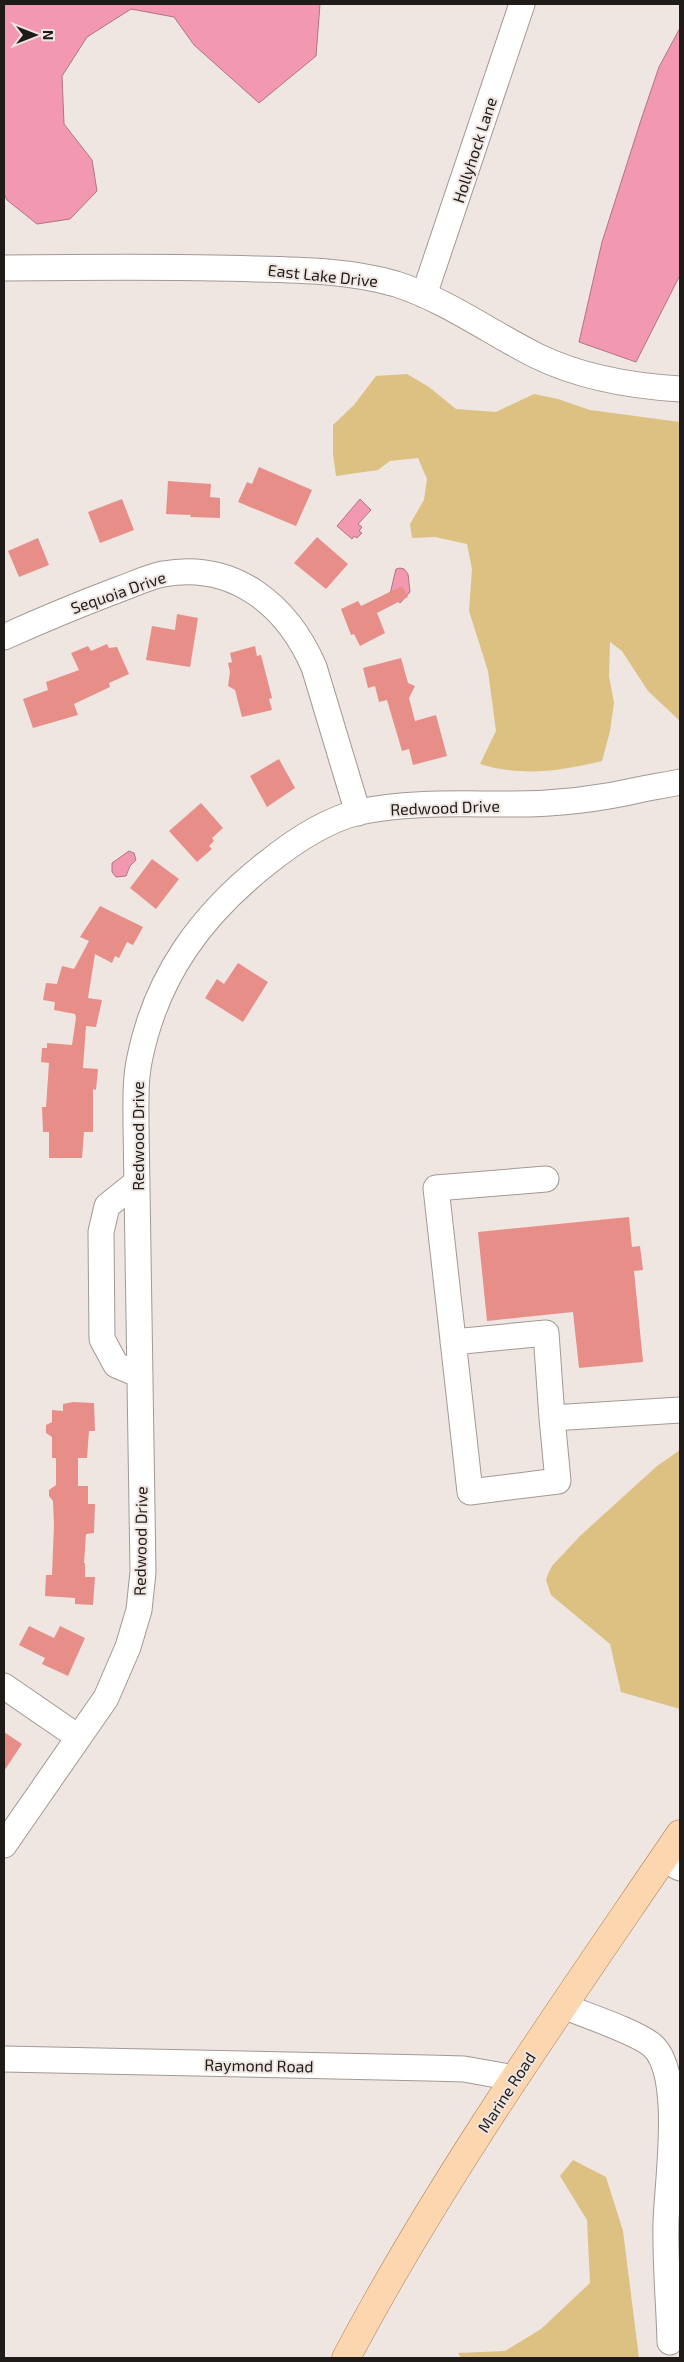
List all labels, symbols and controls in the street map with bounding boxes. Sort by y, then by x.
north arrow [10,10,60,60]
text: N [40,30,57,40]
street label: Hollyhock Lane [448,95,500,205]
street label: East Lake Drive [267,260,379,290]
street label: Sequoia Drive [68,567,168,617]
street label: Redwood Drive [390,796,500,818]
street label: Redwood Drive [128,1081,147,1191]
street label: Redwood Drive [130,1486,150,1596]
street label: Marine Road [473,2048,539,2136]
street label: Raymond Road [204,2055,314,2075]

